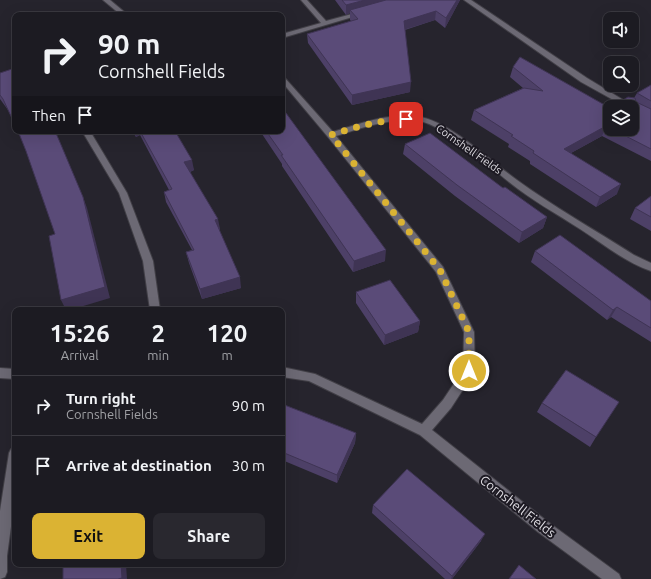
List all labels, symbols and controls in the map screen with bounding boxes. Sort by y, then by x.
map controls [603,12,639,136]
button: sound [603,12,639,48]
icon: right [32,28,84,80]
text: 90 m [98,28,160,59]
button: search [603,56,639,92]
text: Cornshell Fields [98,61,225,81]
button: layers [603,100,639,136]
pin [389,102,423,136]
icon: arrive [74,104,96,126]
text: Then [32,107,66,124]
icon: arrive [395,108,417,130]
street label: Cornshell Fields [434,122,504,176]
text: 15:26 [50,320,110,347]
text: 2 [151,320,165,347]
text: 120 [207,320,247,347]
text: Arrival [61,348,99,362]
text: min [147,348,169,362]
text: m [221,348,233,362]
position arrow [448,350,490,392]
text: Turn right [66,390,136,407]
icon: right [32,395,54,417]
text: 90 m [232,397,265,414]
text: Cornshell Fields [66,407,158,421]
icon: arrive [32,455,54,477]
text: Arrive at destination [66,457,212,474]
text: 30 m [232,457,265,474]
street label: Cornshell Fields [478,472,559,540]
button: Exit [32,513,145,559]
button: Share [153,513,265,559]

